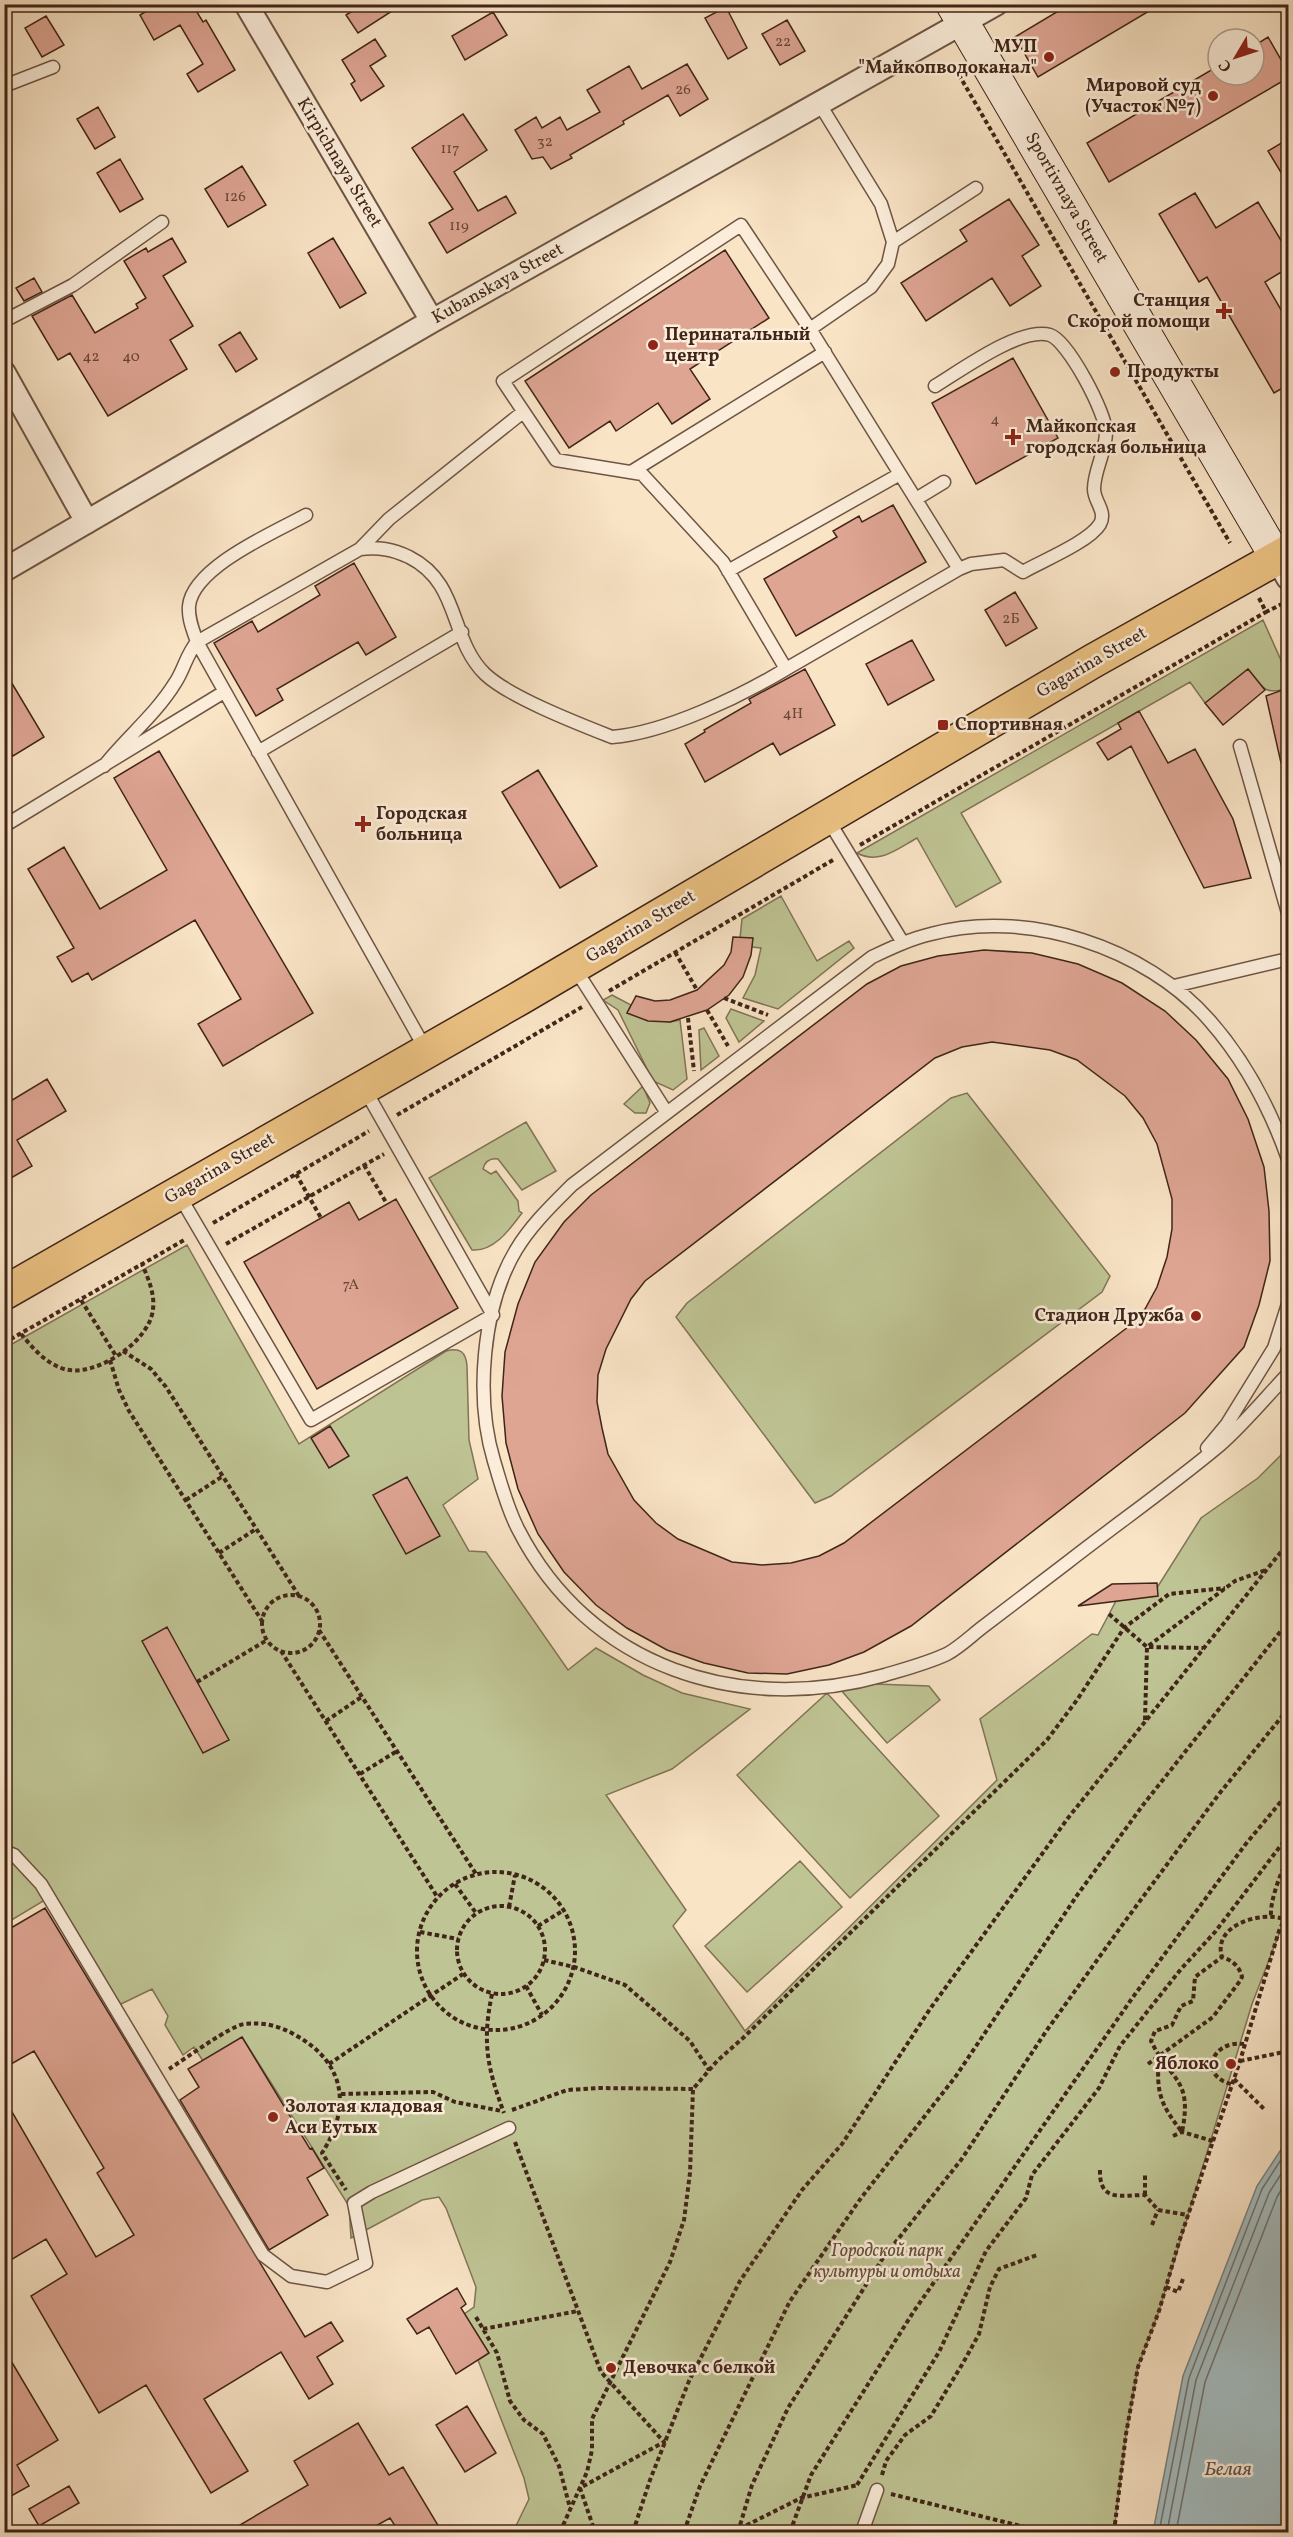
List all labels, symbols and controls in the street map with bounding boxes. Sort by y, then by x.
north arrow [1206,27,1266,87]
house number: 22 [775,32,791,53]
place label: МУП "Майкопводоканал" [858,35,1037,81]
marker: МУП "Майкопводоканал" [1042,50,1056,64]
text: С [1214,54,1238,76]
place label: Мировой суд (Участок №7) [1085,74,1201,120]
house number: 26 [675,80,691,101]
marker: Мировой суд (Участок №7) [1206,89,1220,103]
street label: Kirpichnaya Street [290,93,388,233]
street label: Sportivnaya Street [1018,128,1114,268]
house number: 32 [537,132,553,153]
house number: 117 [441,139,459,160]
house number: 126 [224,187,246,208]
house number: 119 [449,216,469,237]
street label: Kubanskaya Street [428,237,568,331]
place label: Станция Скорой помощи [1067,289,1210,335]
marker: Станция Скорой помощи [1215,302,1233,320]
place label: Перинатальный центр [665,323,810,369]
marker: Перинатальный центр [646,338,660,352]
house number: 42 [82,347,100,368]
house number: 40 [122,347,140,368]
place label: Продукты [1127,360,1219,385]
marker: Продукты [1108,365,1122,379]
house number: 4 [991,410,1000,431]
place label: Майкопская городская больница [1026,415,1207,461]
marker: Майкопская городская больница [1004,428,1022,446]
house number: 2Б [1002,609,1020,630]
street label: Gagarina Street [1032,621,1152,705]
house number: 4Н [783,704,803,725]
place label: Спортивная [955,713,1063,738]
marker: Спортивная [936,718,950,732]
place label: Городская больница [376,802,467,848]
marker: Городская больница [354,815,372,833]
street label: Gagarina Street [582,884,700,970]
street label: Gagarina Street [160,1127,280,1211]
house number: 7А [343,1275,360,1296]
place label: Стадион Дружба [1034,1304,1184,1329]
marker: Стадион Дружба [1189,1309,1203,1323]
place label: Яблоко [1155,2052,1219,2077]
marker: Яблоко [1224,2057,1238,2071]
place label: Золотая кладовая Аси Еутых [285,2095,443,2141]
marker: Золотая кладовая Аси Еутых [266,2110,280,2124]
park label: Городской парк культуры и отдыха [813,2239,961,2285]
place label: Девочка с белкой [623,2356,775,2381]
marker: Девочка с белкой [604,2361,618,2375]
water label: Белая [1204,2456,1252,2484]

